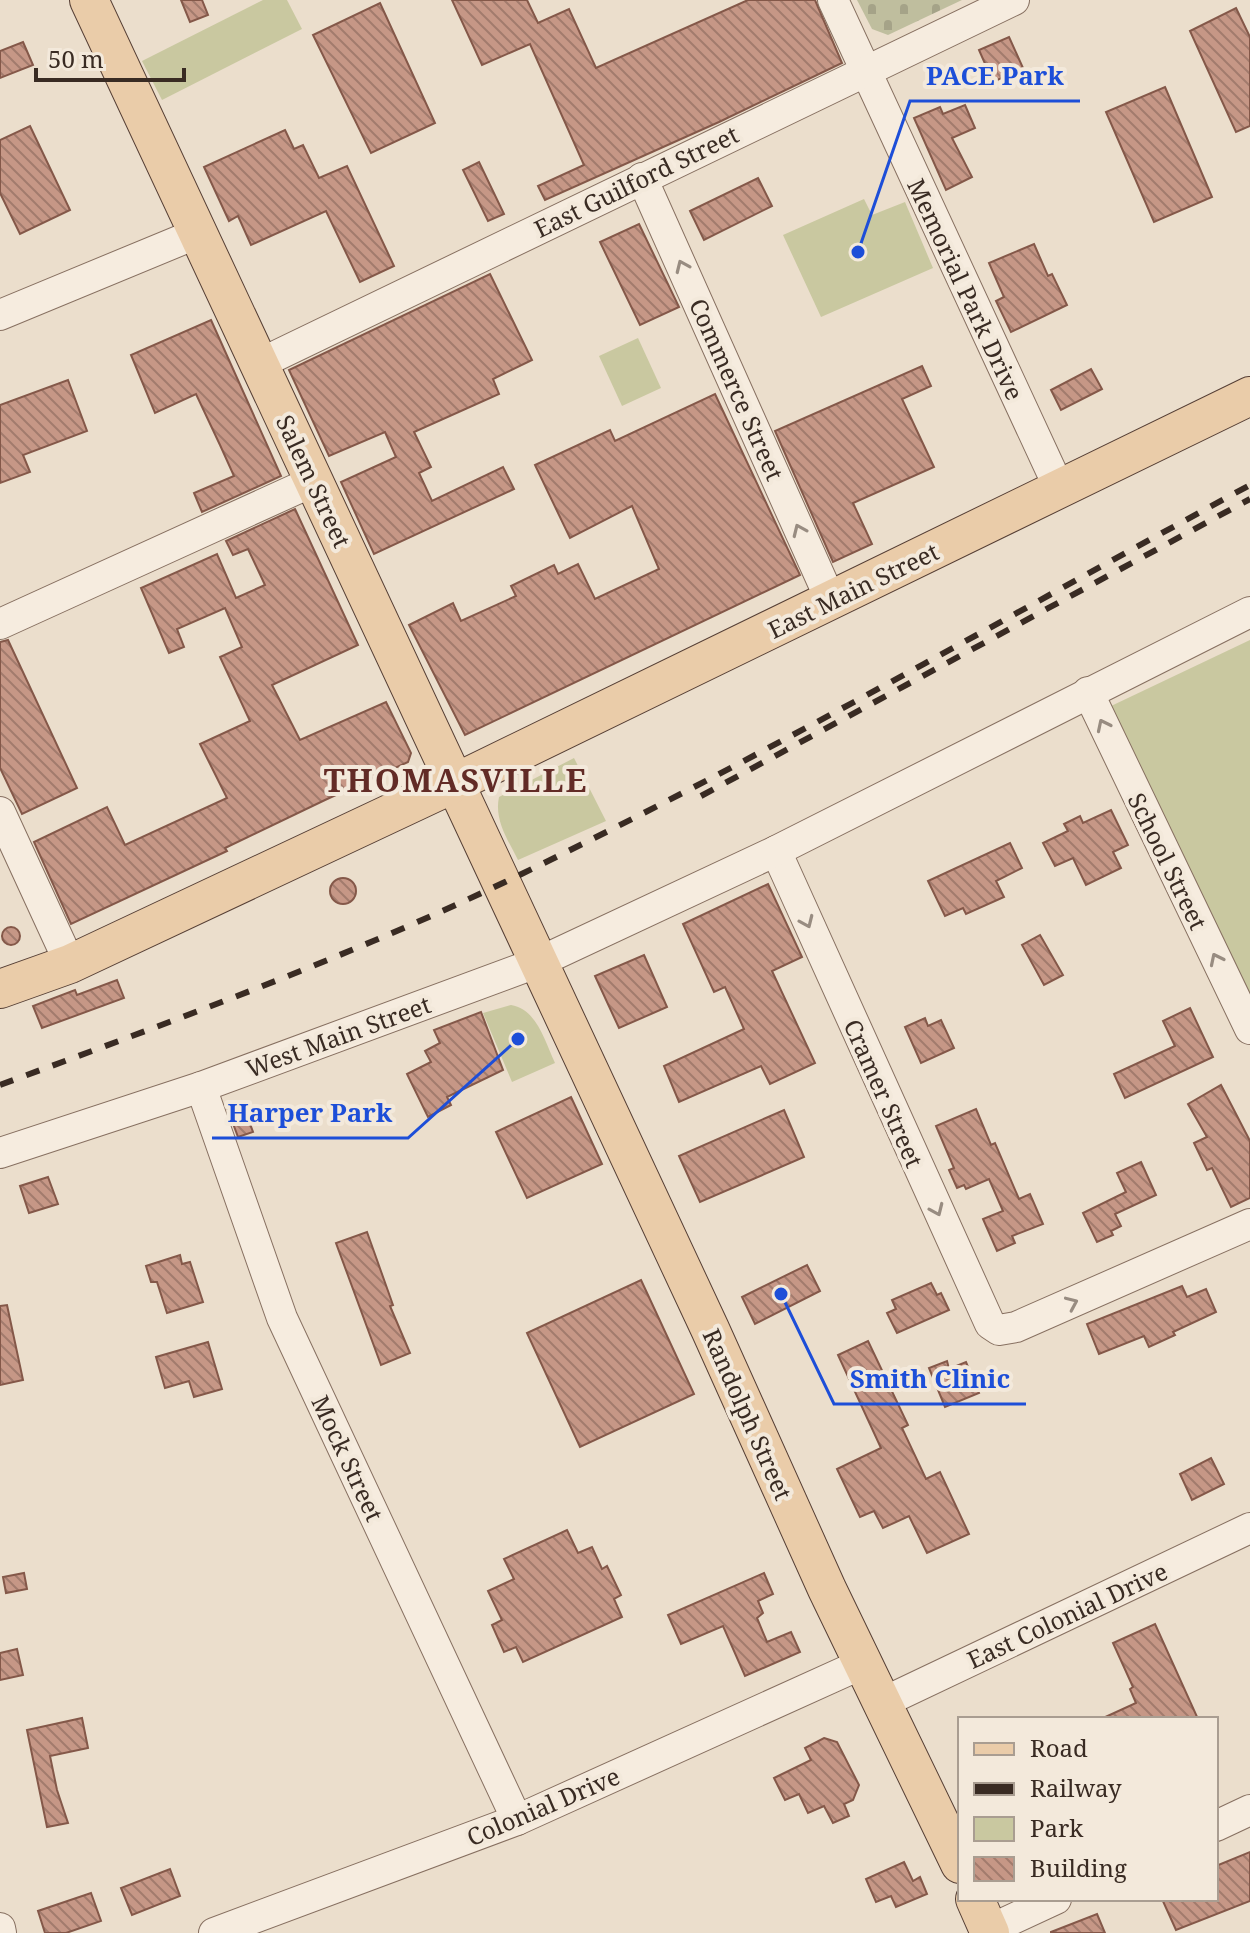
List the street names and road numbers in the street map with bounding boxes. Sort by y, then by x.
street label: East Guilford Street [528,117,744,245]
street label: Memorial Park Drive [900,173,1032,405]
street label: Commerce Street [682,293,792,485]
street label: Salem Street [269,409,359,553]
street label: East Main Street [762,534,944,646]
street label: School Street [1121,787,1215,935]
street label: West Main Street [241,987,435,1085]
street label: Cramer Street [837,1014,931,1172]
street label: Randolph Street [696,1323,800,1505]
street label: Mock Street [304,1390,392,1526]
street label: East Colonial Drive [962,1554,1172,1676]
street label: Colonial Drive [461,1759,625,1853]

